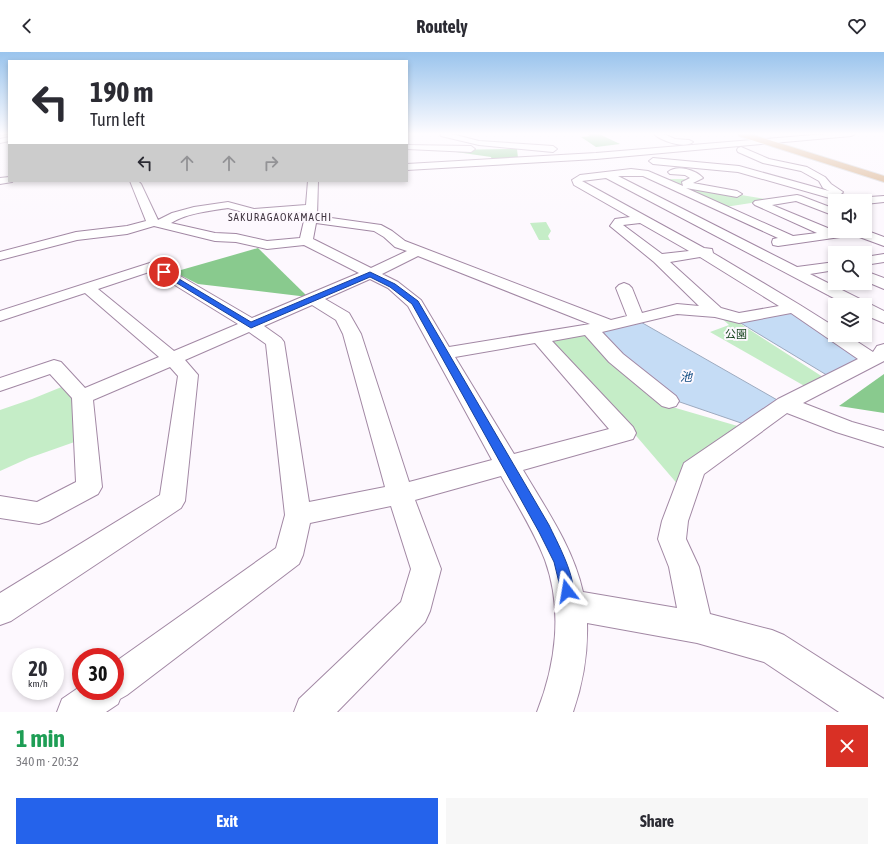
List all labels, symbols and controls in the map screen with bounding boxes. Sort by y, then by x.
icon: back [16,15,38,37]
icon: heart [846,15,868,37]
text: Routely [416,16,468,37]
icon: left [24,76,76,128]
text: 190 m [90,76,153,108]
text: Turn left [90,109,145,130]
icon: left [134,152,156,174]
icon: ahead [176,152,198,174]
icon: ahead [218,152,240,174]
icon: right [260,152,282,174]
map controls [828,194,872,342]
button: sound [828,194,872,238]
district label: SAKURAGAOKAMACHI [228,211,332,223]
button: search [828,246,872,290]
pin [147,255,181,289]
icon: arrive [153,261,175,283]
button: layers [828,298,872,342]
park label: 公園 [725,328,747,340]
water label: 池 [680,370,693,384]
position arrow [546,570,588,612]
speed limit sign: 30 [72,648,124,700]
text: 20 [29,657,47,680]
text: km/h [28,678,48,689]
text: 1 min [16,725,65,752]
button: close [826,725,868,767]
text: 340 m · 20:32 [16,754,79,769]
button: Exit [16,798,438,844]
button: Share [446,798,868,844]

